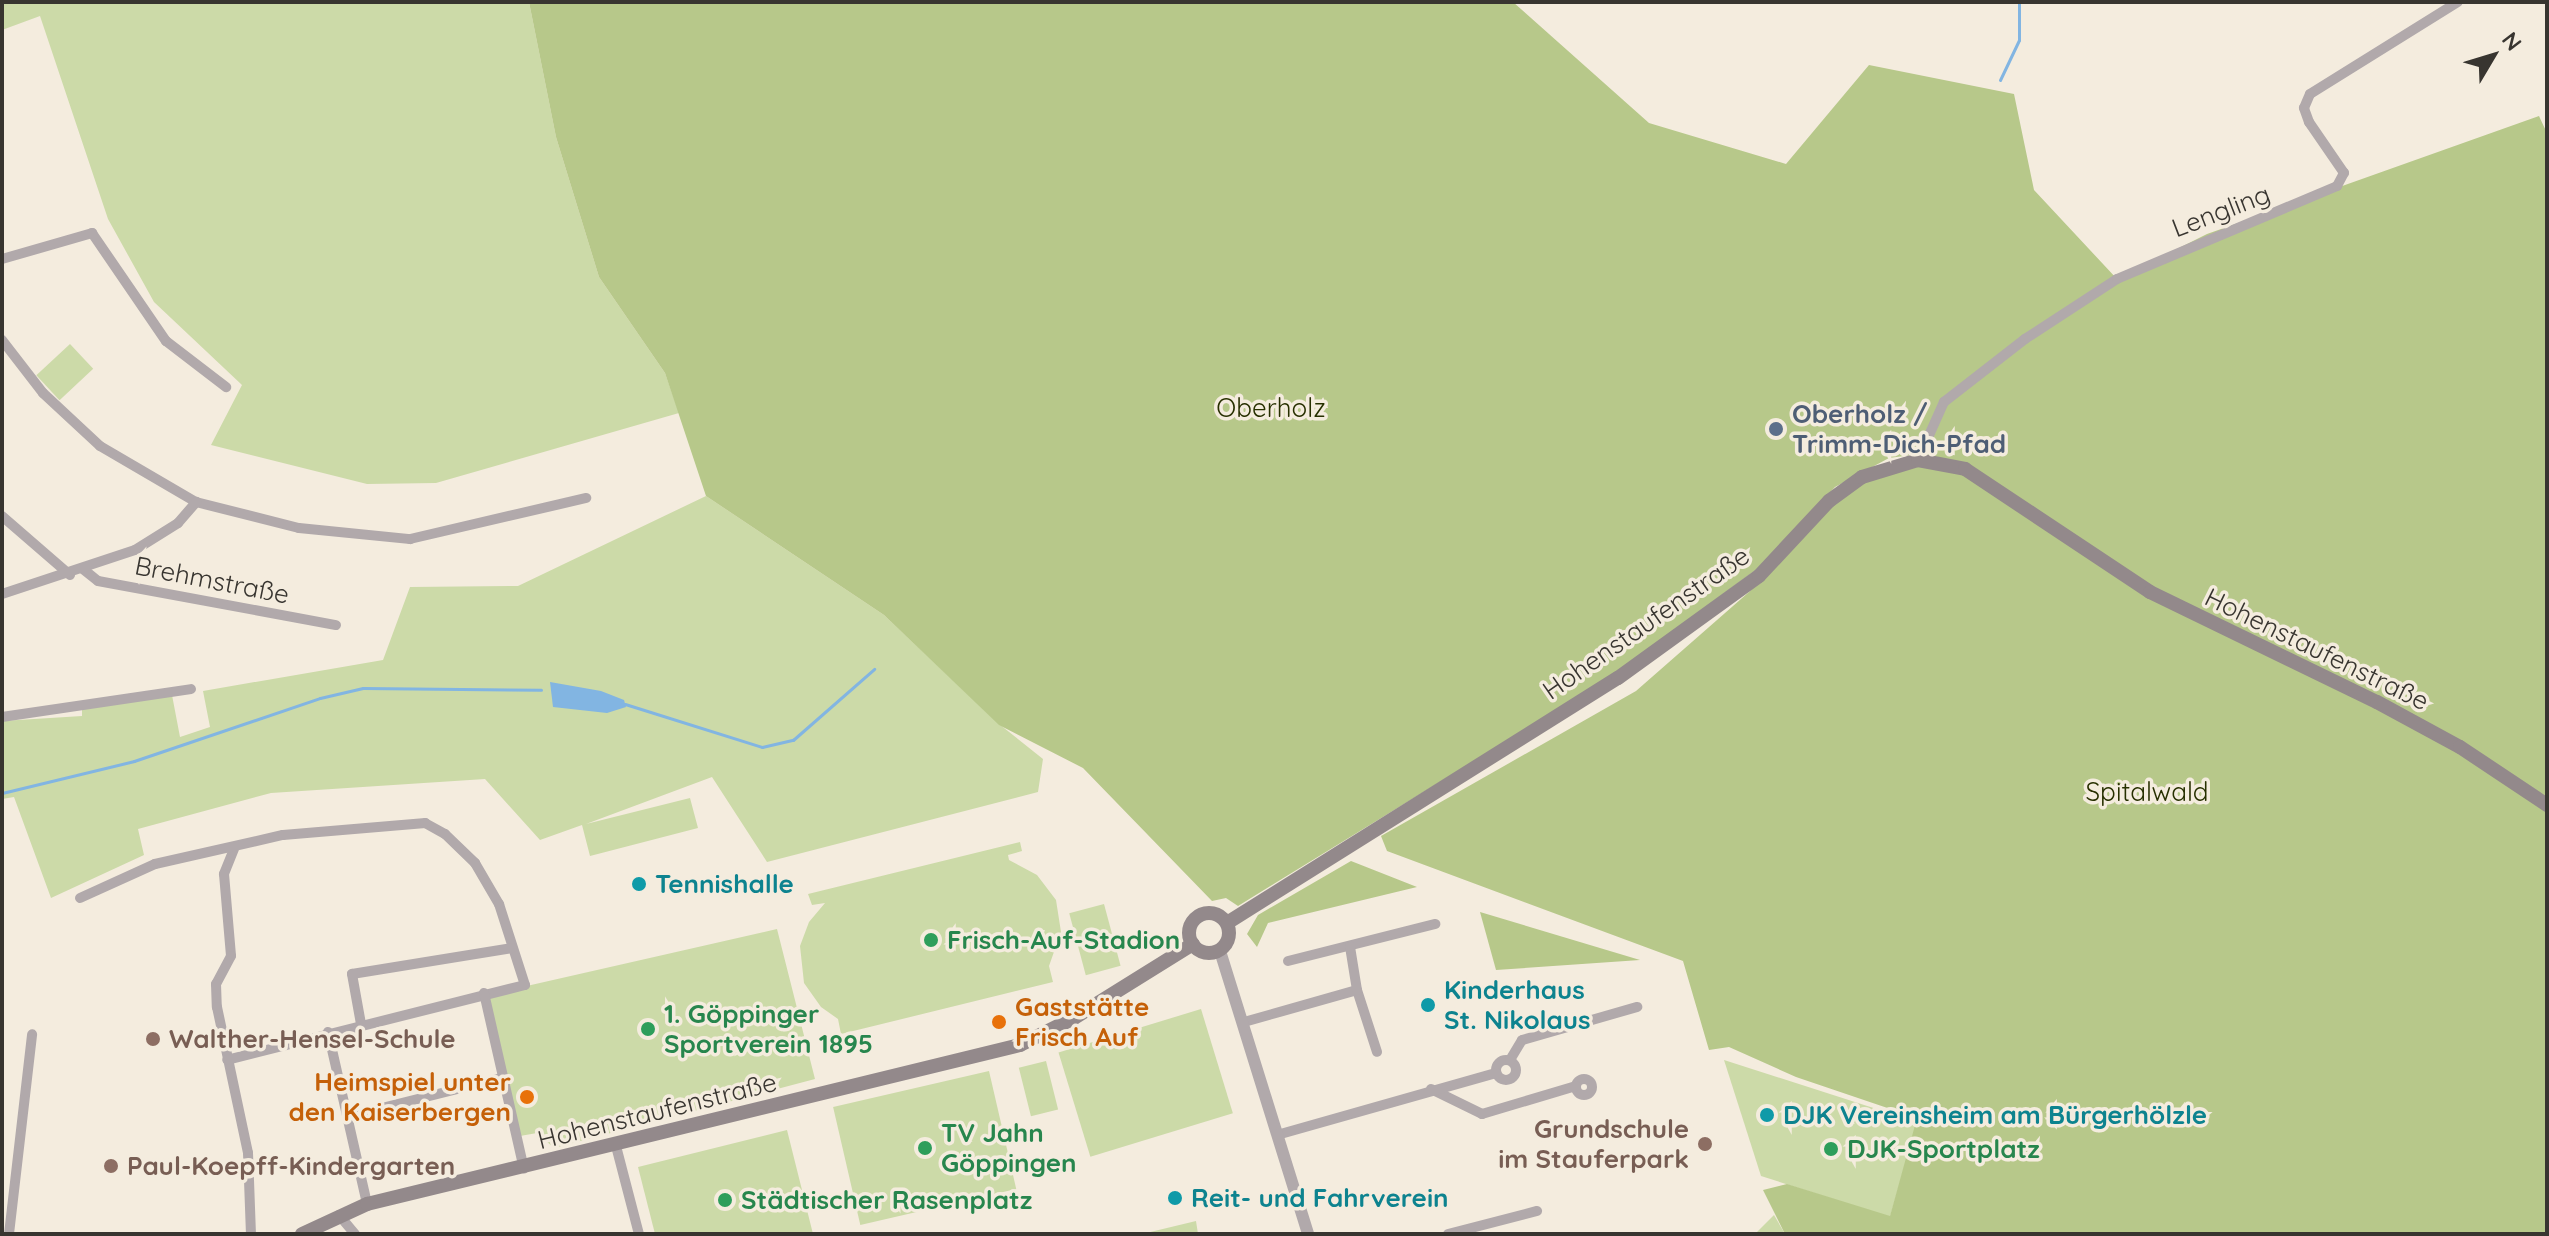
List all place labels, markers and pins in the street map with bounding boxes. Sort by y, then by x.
place label: Oberholz / Trimm-Dich-Pfad [1792,398,2006,460]
marker: Oberholz / Trimm-Dich-Pfad [1767,420,1785,438]
place label: Tennishalle [655,868,794,900]
marker: Tennishalle [630,875,648,893]
place label: Frisch-Auf-Stadion [947,924,1180,956]
marker: Frisch-Auf-Stadion [922,931,940,949]
place label: Kinderhaus St. Nikolaus [1444,974,1590,1036]
place label: Gaststätte Frisch Auf [1015,991,1149,1052]
marker: Kinderhaus St. Nikolaus [1419,996,1437,1014]
place label: 1. Göppinger Sportverein 1895 [664,998,873,1060]
marker: Gaststätte Frisch Auf [990,1013,1008,1031]
marker: 1. Göppinger Sportverein 1895 [639,1020,657,1038]
place label: Walther-Hensel-Schule [169,1023,456,1055]
marker: Walther-Hensel-Schule [144,1030,162,1048]
place label: Heimspiel unter den Kaiserbergen [288,1066,511,1128]
marker: Heimspiel unter den Kaiserbergen [518,1088,536,1106]
place label: DJK Vereinsheim am Bürgerhölzle [1783,1099,2207,1131]
marker: DJK Vereinsheim am Bürgerhölzle [1758,1106,1776,1124]
place label: Grundschule im Stauferpark [1498,1113,1689,1174]
place label: TV Jahn Göppingen [941,1117,1077,1178]
place label: DJK-Sportplatz [1847,1133,2040,1165]
marker: Grundschule im Stauferpark [1696,1135,1714,1153]
marker: TV Jahn Göppingen [916,1139,934,1157]
marker: DJK-Sportplatz [1822,1140,1840,1158]
place label: Paul-Koepff-Kindergarten [127,1150,455,1182]
marker: Paul-Koepff-Kindergarten [102,1157,120,1175]
place label: Reit- und Fahrverein [1191,1182,1449,1214]
place label: Städtischer Rasenplatz [741,1184,1032,1216]
marker: Reit- und Fahrverein [1166,1189,1184,1207]
marker: Städtischer Rasenplatz [716,1191,734,1209]

